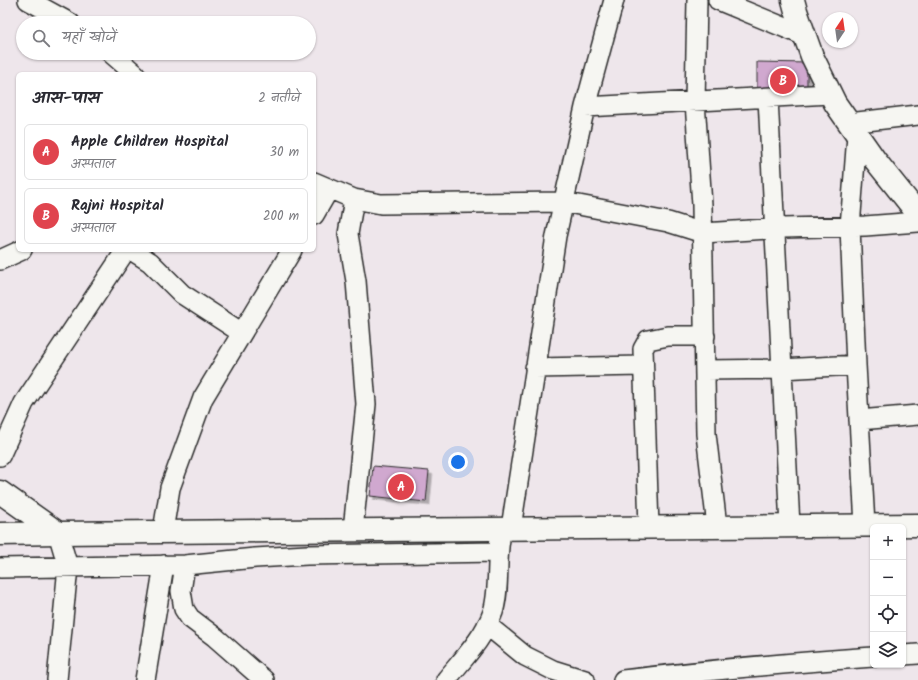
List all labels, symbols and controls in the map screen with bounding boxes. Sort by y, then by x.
north arrow [822,12,858,48]
search box [16,16,316,60]
text: यहाँ खोजें [62,26,116,50]
icon: search [30,27,52,49]
pin: B [770,66,796,96]
text: आस-पास [32,85,100,112]
text: 2 नतीजे [258,88,300,109]
text: Apple Children Hospital [71,130,228,154]
text: A [42,142,50,163]
text: 30 m [270,142,299,163]
text: अस्पताल [71,154,115,175]
text: Rajni Hospital [71,194,164,218]
text: B [42,206,50,227]
text: 200 m [263,206,299,227]
text: अस्पताल [71,218,115,239]
your location [448,452,468,472]
pin: A [388,472,414,502]
map controls [870,524,906,668]
button: + [870,524,906,560]
button: − [870,560,906,596]
button: locate [870,596,906,632]
button: layers [870,632,906,668]

